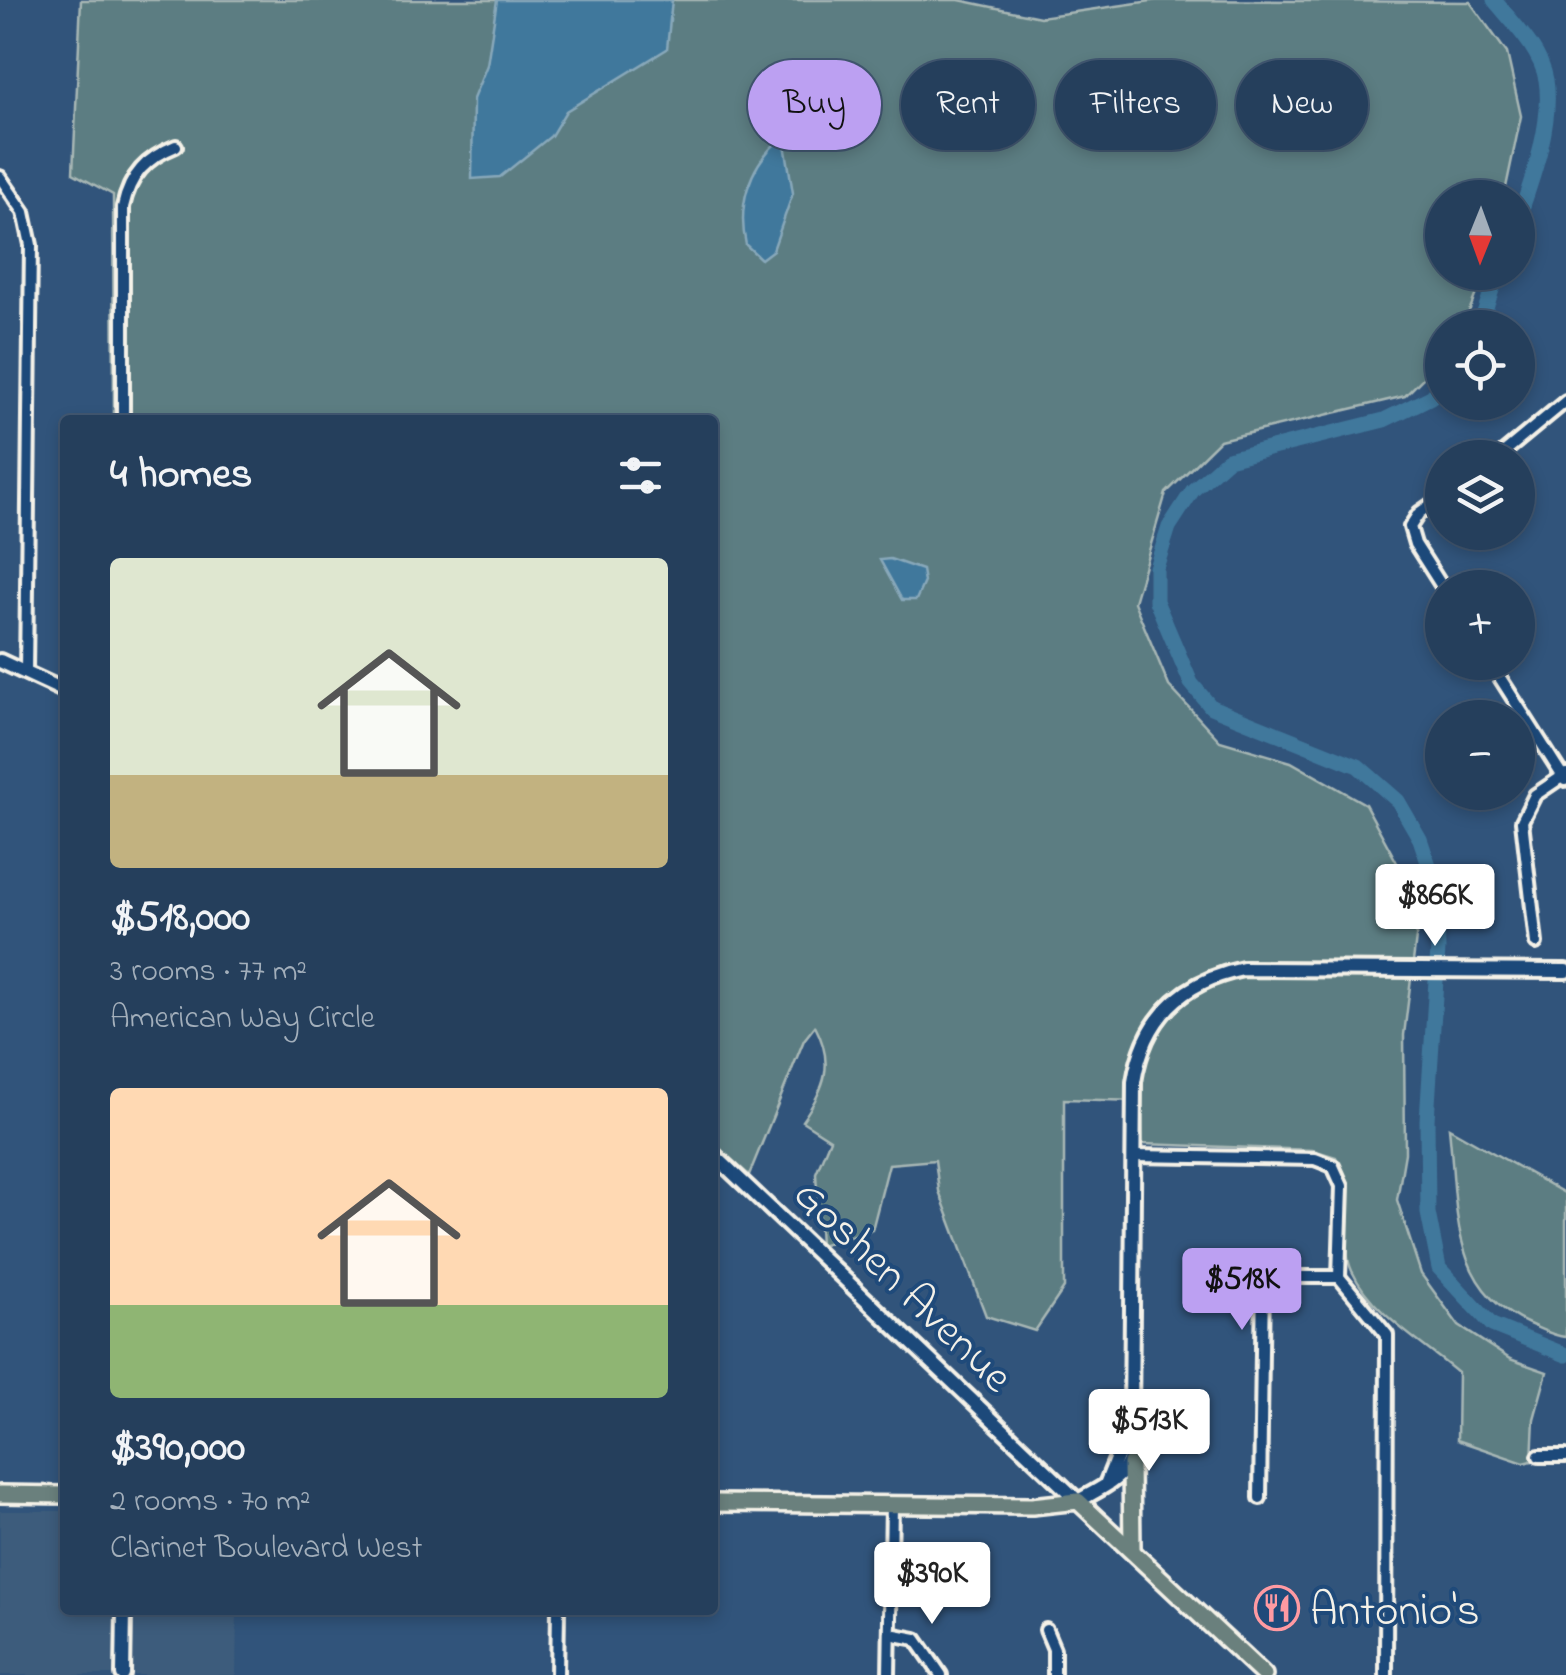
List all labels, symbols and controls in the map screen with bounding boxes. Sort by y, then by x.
chip: Buy [748,60,881,150]
chip: Rent [901,60,1035,150]
chip: Filters [1055,60,1216,150]
chip: New [1236,60,1368,150]
north arrow [1425,180,1535,290]
map controls [1425,180,1535,810]
button: locate [1425,310,1535,420]
button: layers [1425,440,1535,550]
text: 4 homes [110,445,252,506]
icon: filters [613,448,668,503]
button: + [1425,570,1535,680]
icon: home [299,623,479,803]
button: − [1425,700,1535,810]
pin: $866K [1365,864,1505,949]
text: $866K [1397,873,1473,920]
text: $518,000 [110,888,250,949]
text: 3 rooms · 77 m² [110,949,307,996]
text: American Way Circle [110,996,375,1043]
icon: home [299,1153,479,1333]
street label: Goshen Avenue [776,1165,1027,1411]
pin: $518K [1172,1248,1312,1333]
text: $518K [1204,1257,1280,1304]
pin: $513K [1079,1389,1219,1474]
text: $513K [1111,1398,1187,1445]
text: $390,000 [110,1418,245,1479]
text: 2 rooms · 70 m² [110,1479,310,1526]
text: Clarinet Boulevard West [110,1526,423,1573]
pin: $390K [862,1542,1002,1627]
text: $390K [896,1551,968,1598]
place label: Antonio's [1310,1580,1480,1646]
restaurant icon: Antonio's [1254,1585,1300,1631]

